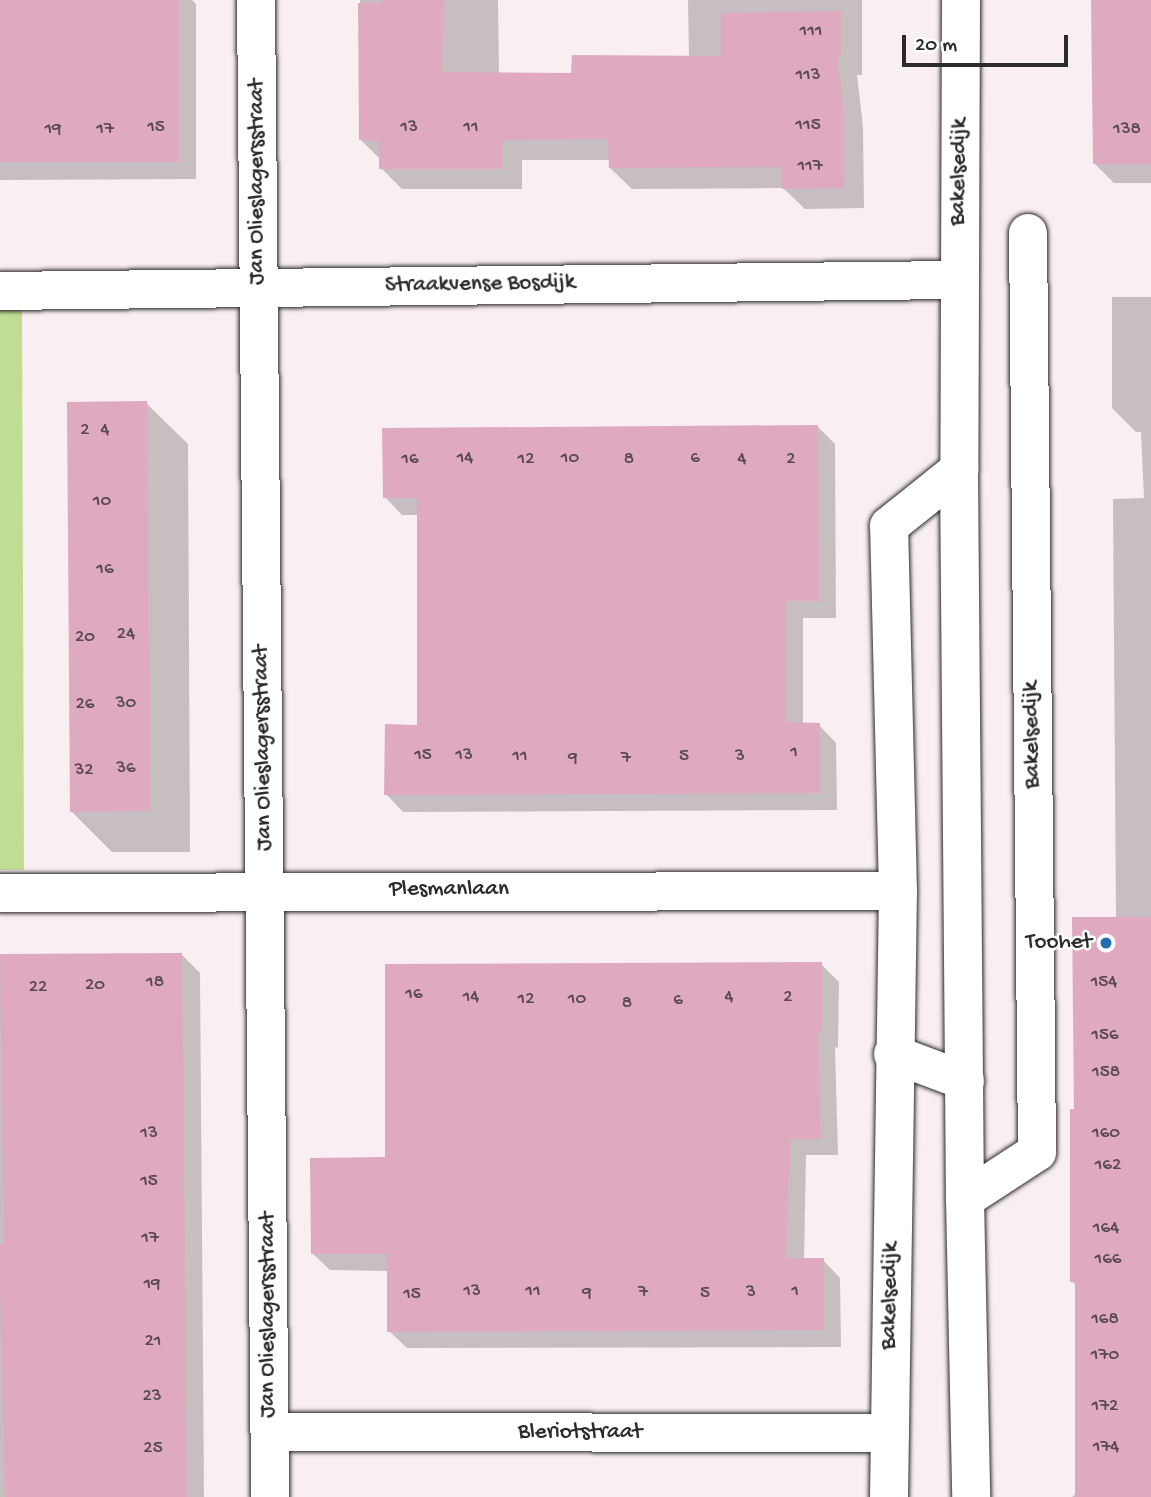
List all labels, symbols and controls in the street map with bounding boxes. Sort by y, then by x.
house number: 111 [799,21,823,43]
scale bar [906,21,1072,65]
text: 20 m [915,34,957,59]
house number: 113 [795,65,821,87]
street label: Jan Olieslagersstraat [244,79,272,285]
house number: 115 [795,115,821,137]
house number: 15 [147,117,165,139]
house number: 13 [400,117,418,139]
house number: 11 [463,117,479,139]
street label: Bakelsedijk [945,118,975,226]
house number: 19 [44,119,62,141]
house number: 17 [96,119,114,141]
house number: 138 [1113,119,1141,141]
house number: 117 [797,156,823,178]
street label: Straakvense Bosdijk [385,270,575,300]
house number: 2 [80,420,90,442]
house number: 4 [101,420,109,442]
house number: 14 [457,448,473,470]
house number: 10 [561,448,579,470]
house number: 6 [690,448,700,470]
house number: 16 [401,449,419,471]
house number: 12 [518,449,534,471]
house number: 8 [624,449,634,471]
house number: 4 [738,449,746,471]
house number: 2 [786,449,796,471]
house number: 10 [93,491,111,513]
house number: 16 [96,559,114,581]
house number: 24 [117,624,135,646]
house number: 20 [75,627,95,649]
street label: Jan Olieslagersstraat [248,645,280,851]
street label: Bakelsedijk [1018,681,1048,789]
house number: 30 [116,693,136,715]
house number: 26 [76,694,94,716]
house number: 1 [790,742,798,764]
house number: 15 [414,745,432,767]
house number: 13 [455,745,473,767]
house number: 11 [512,746,528,768]
house number: 5 [679,746,689,768]
house number: 3 [735,746,745,768]
house number: 9 [568,748,578,770]
house number: 7 [621,748,631,770]
house number: 36 [116,758,136,780]
house number: 32 [74,760,94,782]
street label: Plesmanlaan [389,876,509,904]
place label: Toohet [1026,929,1092,957]
marker: Toohet [1098,935,1114,951]
house number: 18 [146,972,164,994]
house number: 154 [1091,972,1117,994]
house number: 20 [85,975,105,997]
house number: 22 [29,977,47,999]
house number: 16 [405,984,423,1006]
house number: 14 [463,987,479,1009]
house number: 4 [725,987,733,1009]
house number: 2 [783,987,793,1009]
house number: 12 [518,989,534,1011]
house number: 10 [568,989,586,1011]
house number: 6 [673,990,683,1012]
house number: 8 [622,993,632,1015]
house number: 156 [1091,1025,1119,1047]
house number: 158 [1092,1062,1120,1084]
house number: 13 [140,1123,158,1145]
house number: 160 [1092,1123,1120,1145]
house number: 162 [1095,1155,1121,1177]
house number: 15 [140,1171,158,1193]
street label: Jan Olieslagersstraat [255,1212,283,1418]
house number: 164 [1093,1218,1119,1240]
house number: 17 [141,1228,159,1250]
street label: Bakelsedijk [876,1242,906,1350]
house number: 166 [1095,1249,1121,1271]
house number: 19 [143,1274,161,1296]
house number: 13 [463,1281,481,1303]
house number: 11 [525,1281,541,1303]
house number: 1 [791,1281,799,1303]
house number: 7 [638,1282,648,1304]
house number: 3 [746,1282,756,1304]
house number: 9 [582,1283,592,1305]
house number: 5 [700,1283,710,1305]
house number: 15 [403,1284,421,1306]
house number: 168 [1091,1309,1119,1331]
house number: 21 [145,1331,161,1353]
house number: 170 [1091,1345,1119,1367]
house number: 23 [142,1386,162,1408]
house number: 172 [1092,1396,1118,1418]
street label: Bleriotstraat [518,1419,642,1447]
house number: 174 [1093,1437,1119,1459]
house number: 25 [143,1438,163,1460]

